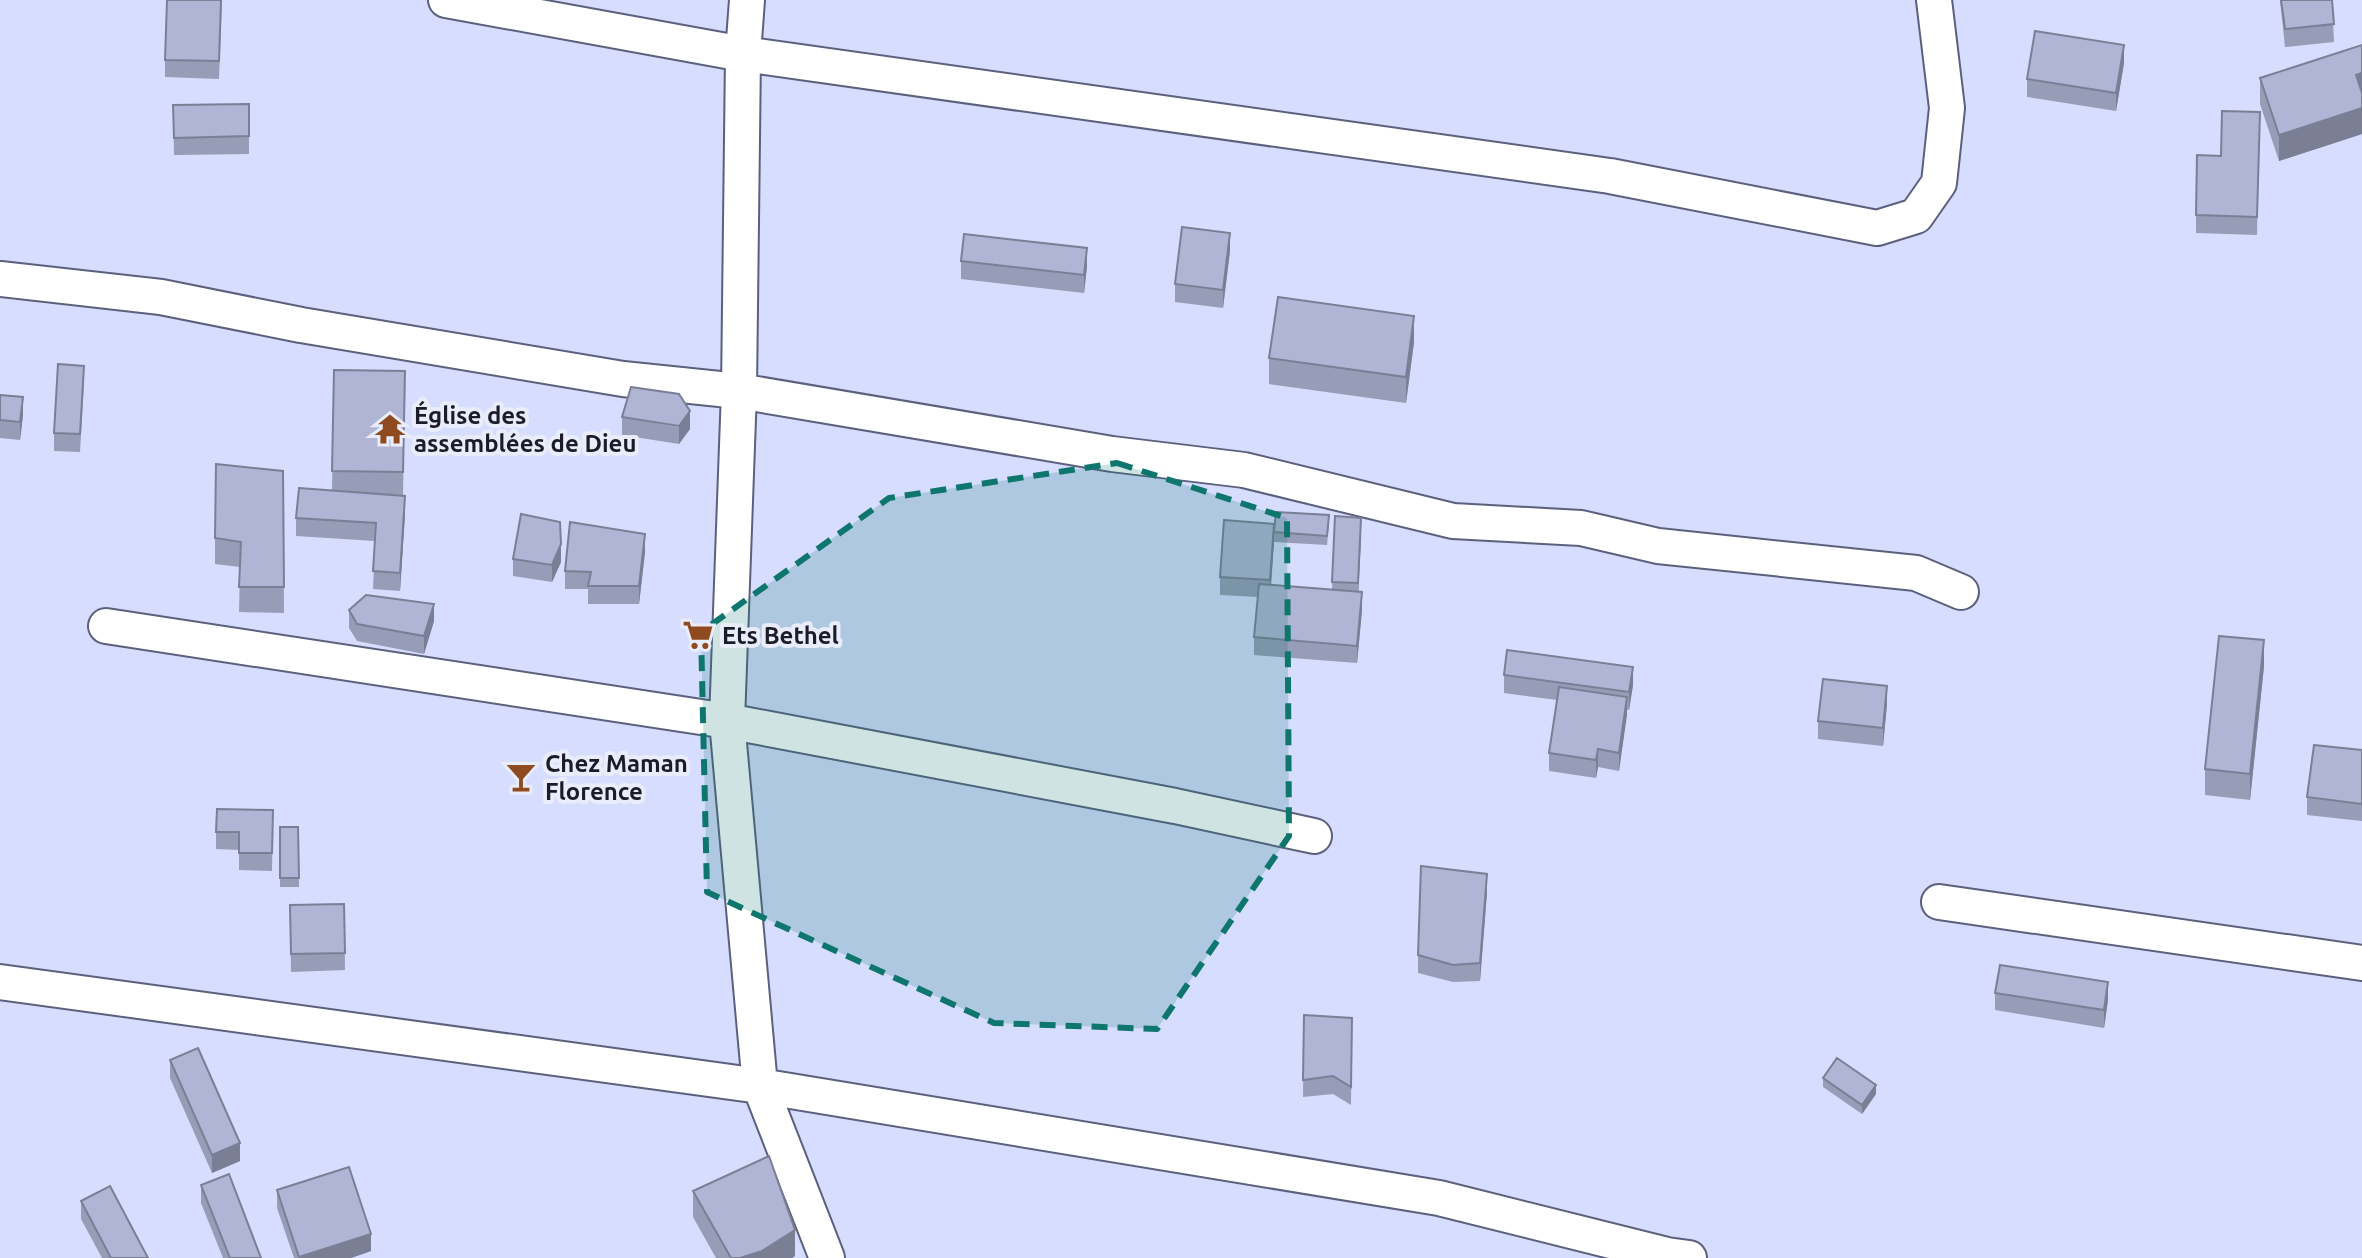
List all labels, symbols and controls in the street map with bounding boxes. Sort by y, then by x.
place label: Église des assemblées de Dieu [414,400,636,457]
temple icon: Église des assemblées de Dieu [373,412,407,446]
supermarket icon: Ets Bethel [681,618,715,652]
place label: Ets Bethel [722,622,839,649]
place label: Chez Maman Florence [545,750,688,805]
bar icon: Chez Maman Florence [504,760,538,794]

